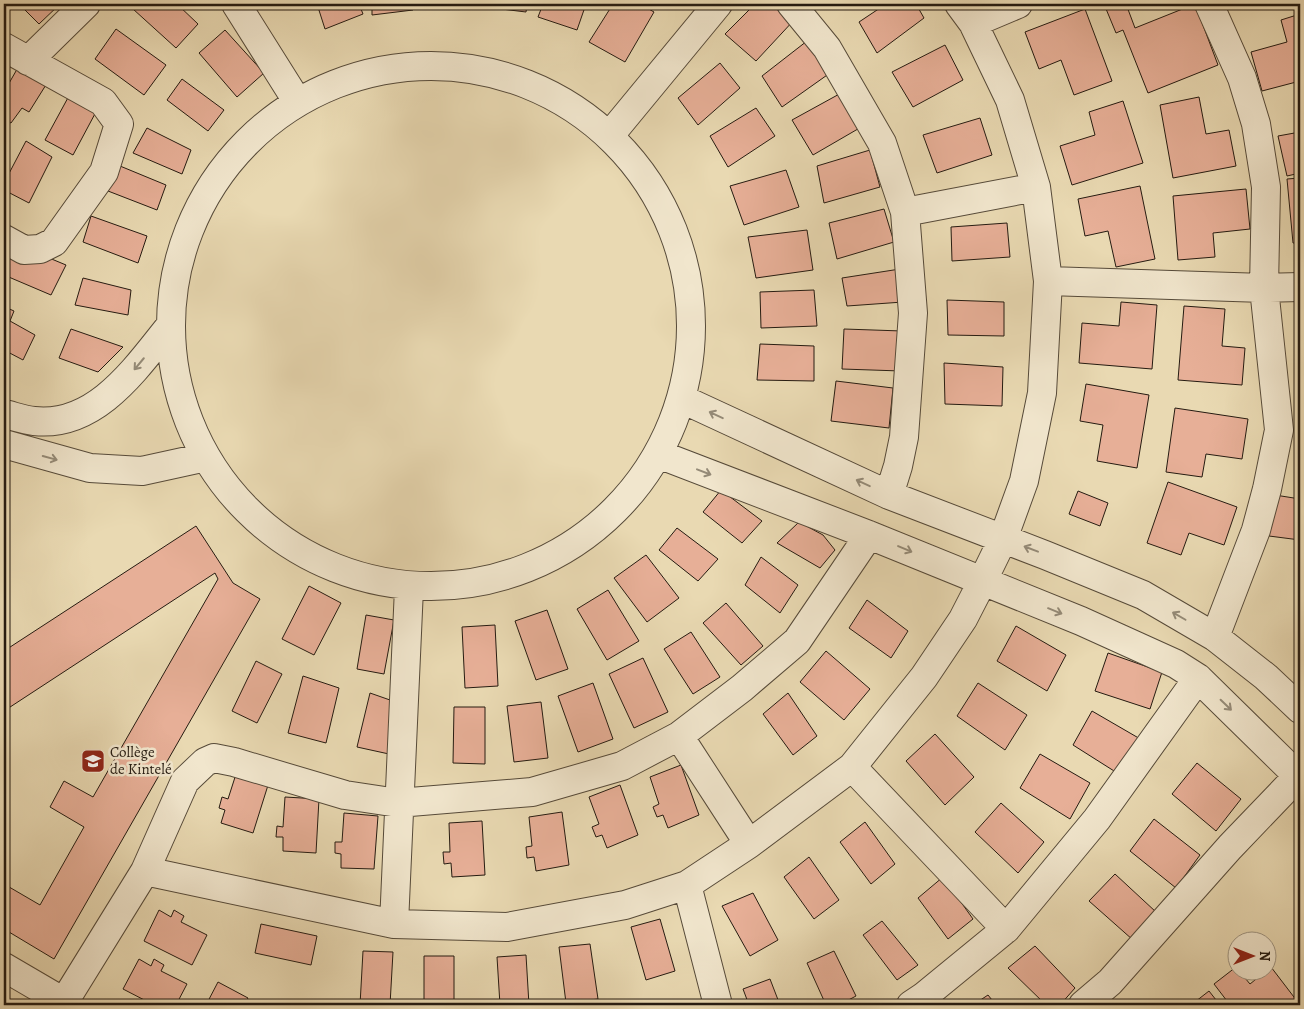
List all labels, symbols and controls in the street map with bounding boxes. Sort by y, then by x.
one-way arrow [133,357,144,370]
one-way arrow [709,410,724,419]
one-way arrow [42,453,58,463]
one-way arrow [696,468,711,477]
one-way arrow [856,478,871,488]
one-way arrow [1023,544,1038,553]
one-way arrow [897,546,912,555]
one-way arrow [1047,607,1062,616]
one-way arrow [1172,610,1186,620]
one-way arrow [1220,699,1232,711]
place label: Collège de Kintelé [110,742,172,779]
school or university icon: Collège de Kintelé [80,748,106,774]
north arrow [1226,932,1276,982]
text: N [1255,951,1274,961]

